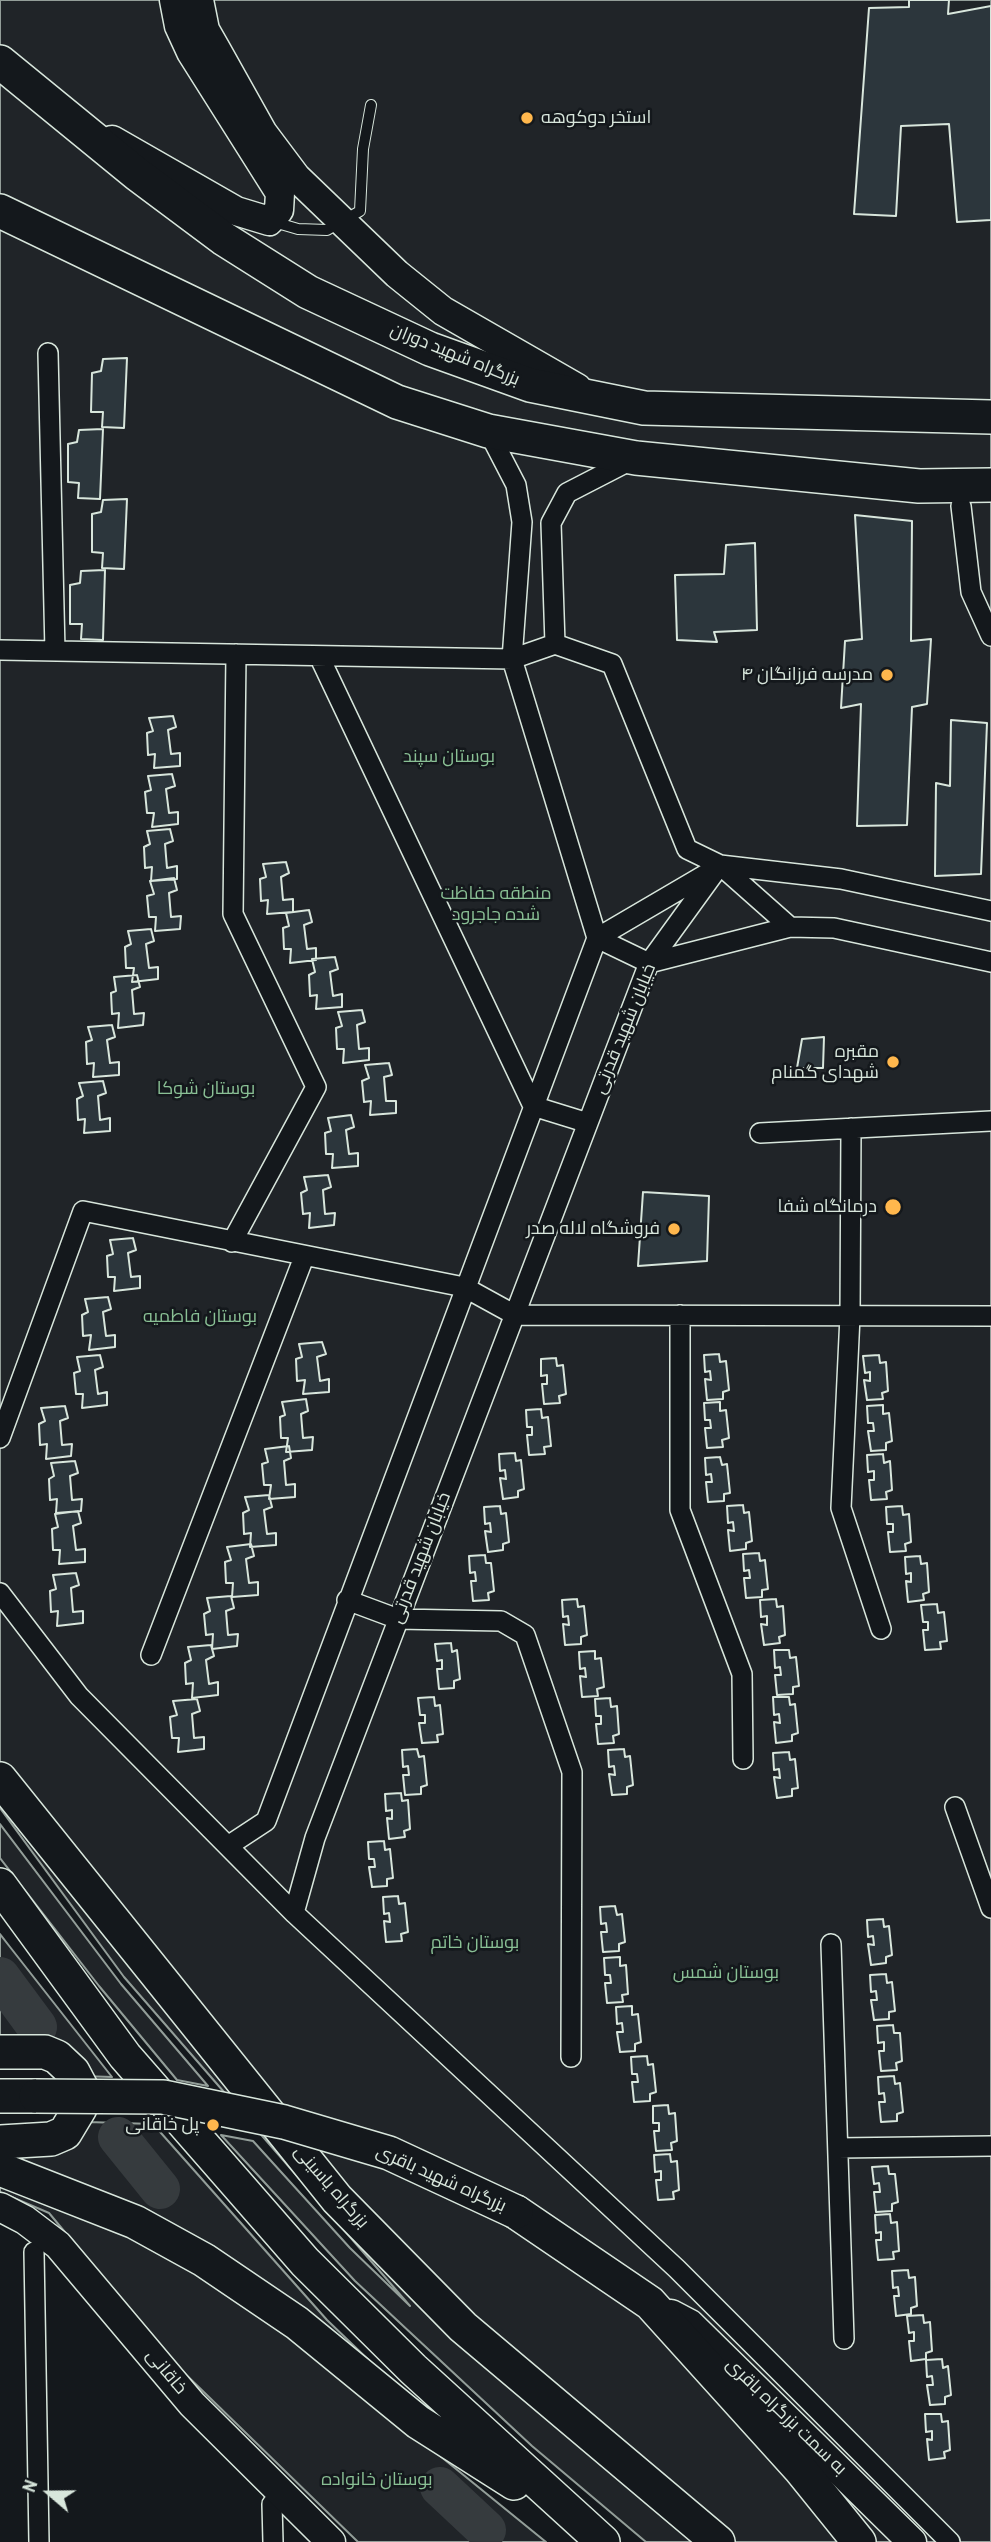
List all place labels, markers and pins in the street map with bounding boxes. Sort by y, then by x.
place label: استخر دوکوهه [541,107,651,129]
marker: استخر دوکوهه [519,110,535,126]
place label: مدرسه فرزانگان ۴ [741,664,873,686]
marker: مدرسه فرزانگان ۴ [879,667,895,683]
place label: مقبره شهدای گمنام [771,1041,879,1084]
marker: مقبره شهدای گمنام [885,1054,901,1070]
place label: درمانگاه شفا [778,1196,877,1218]
marker: درمانگاه شفا [883,1197,903,1217]
place label: فروشگاه لاله صدر [526,1218,660,1240]
marker: فروشگاه لاله صدر [666,1221,682,1237]
place label: پل خاقانی [125,2114,199,2136]
marker: پل خاقانی [205,2117,221,2133]

